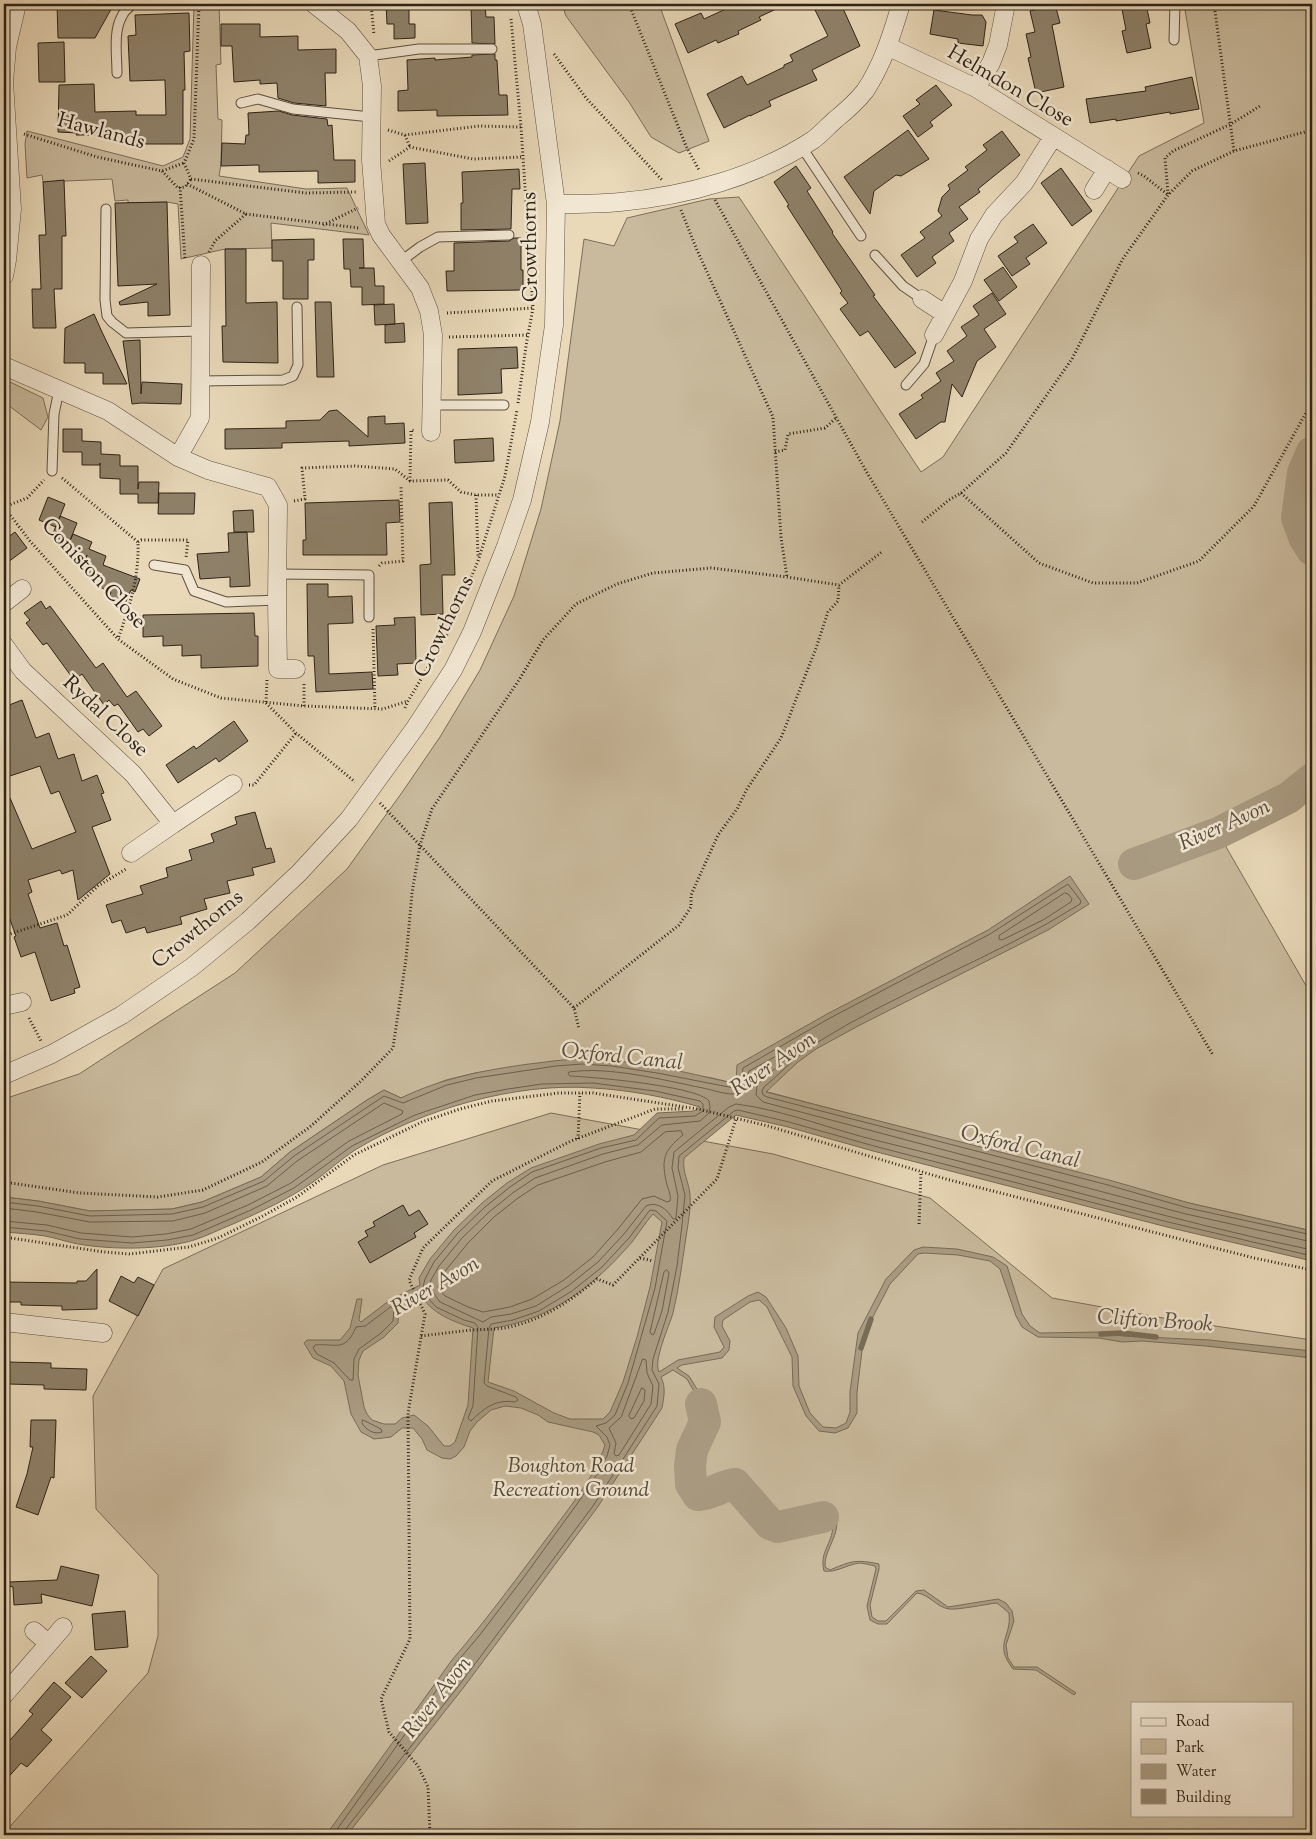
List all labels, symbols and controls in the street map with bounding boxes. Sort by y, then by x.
street label: Helmdon Close [941,39,1079,135]
street label: Hawlands [54,106,148,158]
street label: Crowthorns [515,192,547,302]
street label: Coniston Close [34,512,152,636]
street label: Crowthorns [407,571,483,683]
street label: Rydal Close [55,669,155,765]
water label: River Avon [1174,791,1276,860]
street label: Crowthorns [146,884,250,976]
water label: River Avon [725,1024,824,1105]
water label: Oxford Canal [560,1036,685,1080]
water label: Oxford Canal [957,1118,1083,1178]
water label: River Avon [386,1249,486,1325]
water label: Clifton Brook [1096,1302,1214,1342]
park label: Boughton Road Recreation Ground [493,1452,650,1506]
water label: River Avon [395,1650,481,1746]
legend [1131,1702,1294,1816]
text: Road [1176,1712,1210,1733]
text: Park [1176,1738,1205,1759]
text: Water [1176,1762,1217,1783]
text: Building [1176,1788,1231,1809]

